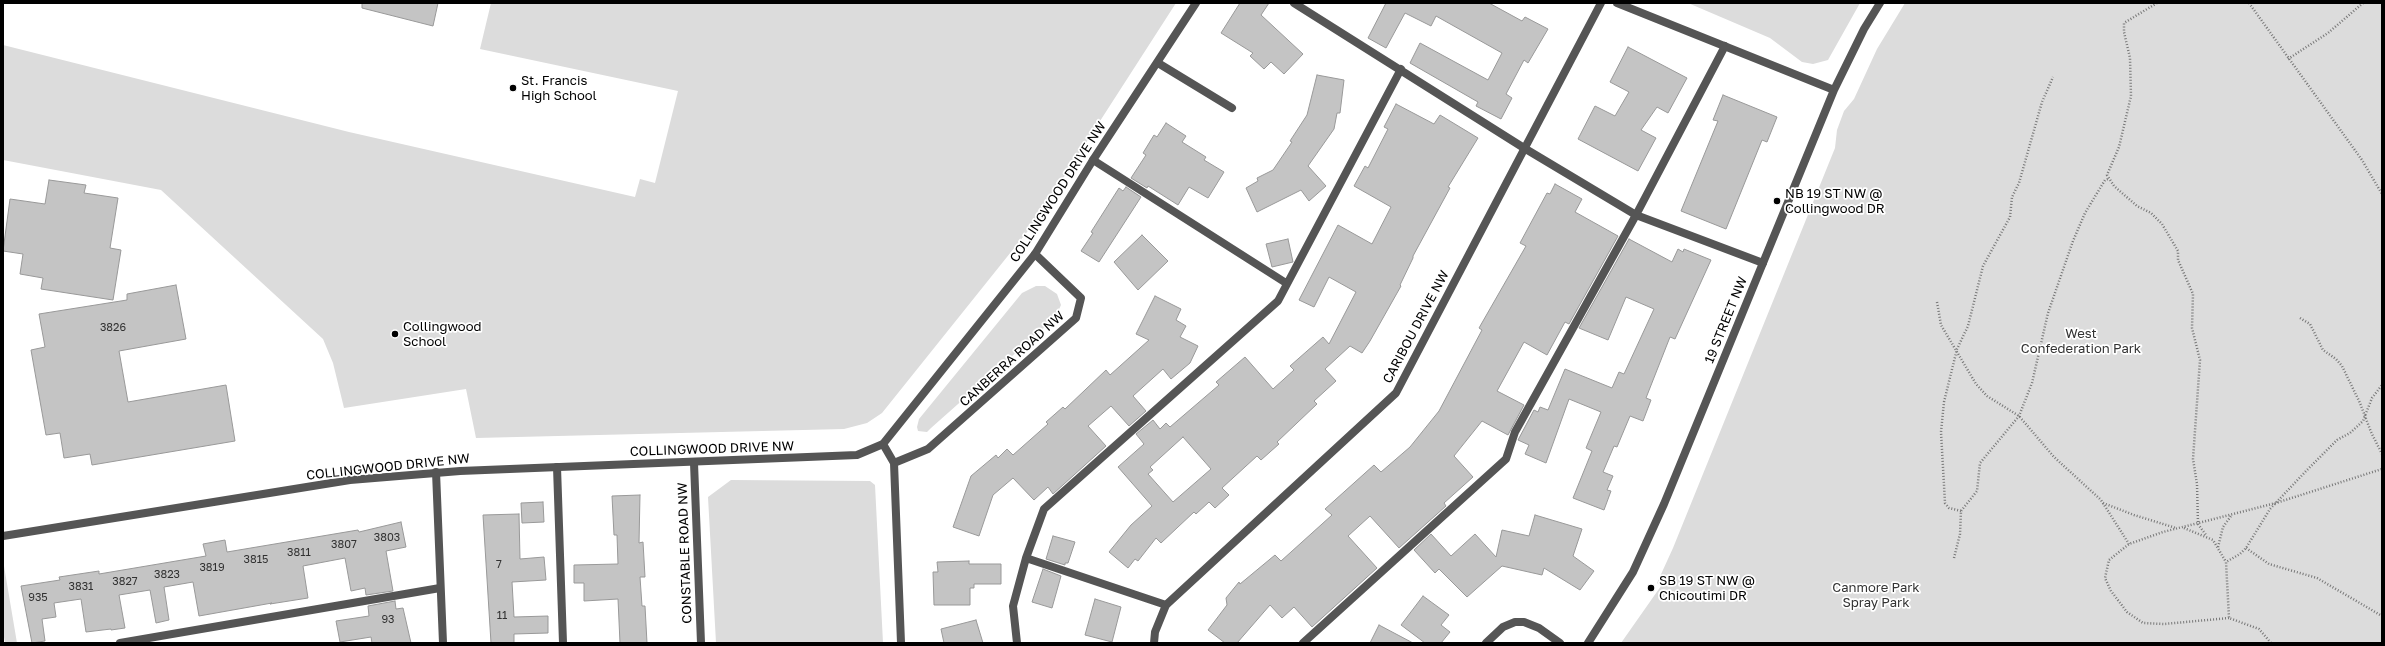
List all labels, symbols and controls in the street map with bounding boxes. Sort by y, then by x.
place label: St. Francis High School [521,73,597,104]
marker: St. Francis High School [508,83,518,93]
street label: COLLINGWOOD DRIVE NW [1007,119,1109,265]
place label: NB 19 ST NW @ Collingwood DR [1785,186,1885,217]
marker: NB 19 ST NW @ Collingwood DR [1772,196,1782,206]
street label: CARIBOU DRIVE NW [1380,268,1452,386]
street label: 19 STREET NW [1702,274,1750,366]
street label: CANBERRA ROAD NW [957,308,1067,410]
place label: Collingwood School [403,319,481,350]
house number: 3826 [100,321,126,335]
park label: West Confederation Park [2021,326,2141,357]
marker: Collingwood School [390,329,400,339]
street label: COLLINGWOOD DRIVE NW [630,438,794,460]
street label: COLLINGWOOD DRIVE NW [305,451,471,483]
street label: CONSTABLE ROAD NW [675,482,695,624]
house number: 3803 [374,531,400,545]
house number: 3807 [331,538,357,552]
house number: 3811 [287,546,311,560]
house number: 3815 [244,553,268,567]
house number: 7 [496,558,502,572]
house number: 3819 [199,561,225,575]
house number: 3823 [154,568,180,582]
place label: SB 19 ST NW @ Chicoutimi DR [1659,573,1755,604]
house number: 3827 [112,575,138,589]
house number: 3831 [69,580,93,594]
park label: Canmore Park Spray Park [1832,580,1920,611]
marker: SB 19 ST NW @ Chicoutimi DR [1646,583,1656,593]
house number: 935 [28,591,48,605]
house number: 11 [497,609,507,623]
house number: 93 [381,613,395,627]

